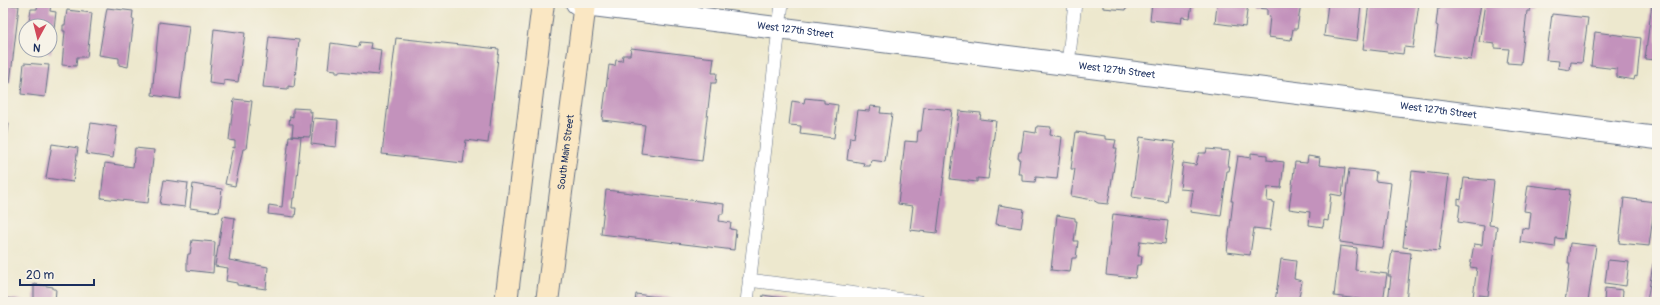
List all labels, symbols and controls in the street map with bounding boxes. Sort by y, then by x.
north arrow [18,18,58,58]
street label: West 127th Street [756,20,835,41]
text: N [32,40,41,54]
street label: West 127th Street [1078,60,1157,81]
street label: West 127th Street [1399,100,1478,122]
street label: South Main Street [555,113,577,191]
scale bar [20,261,94,287]
text: 20 m [26,268,55,283]

